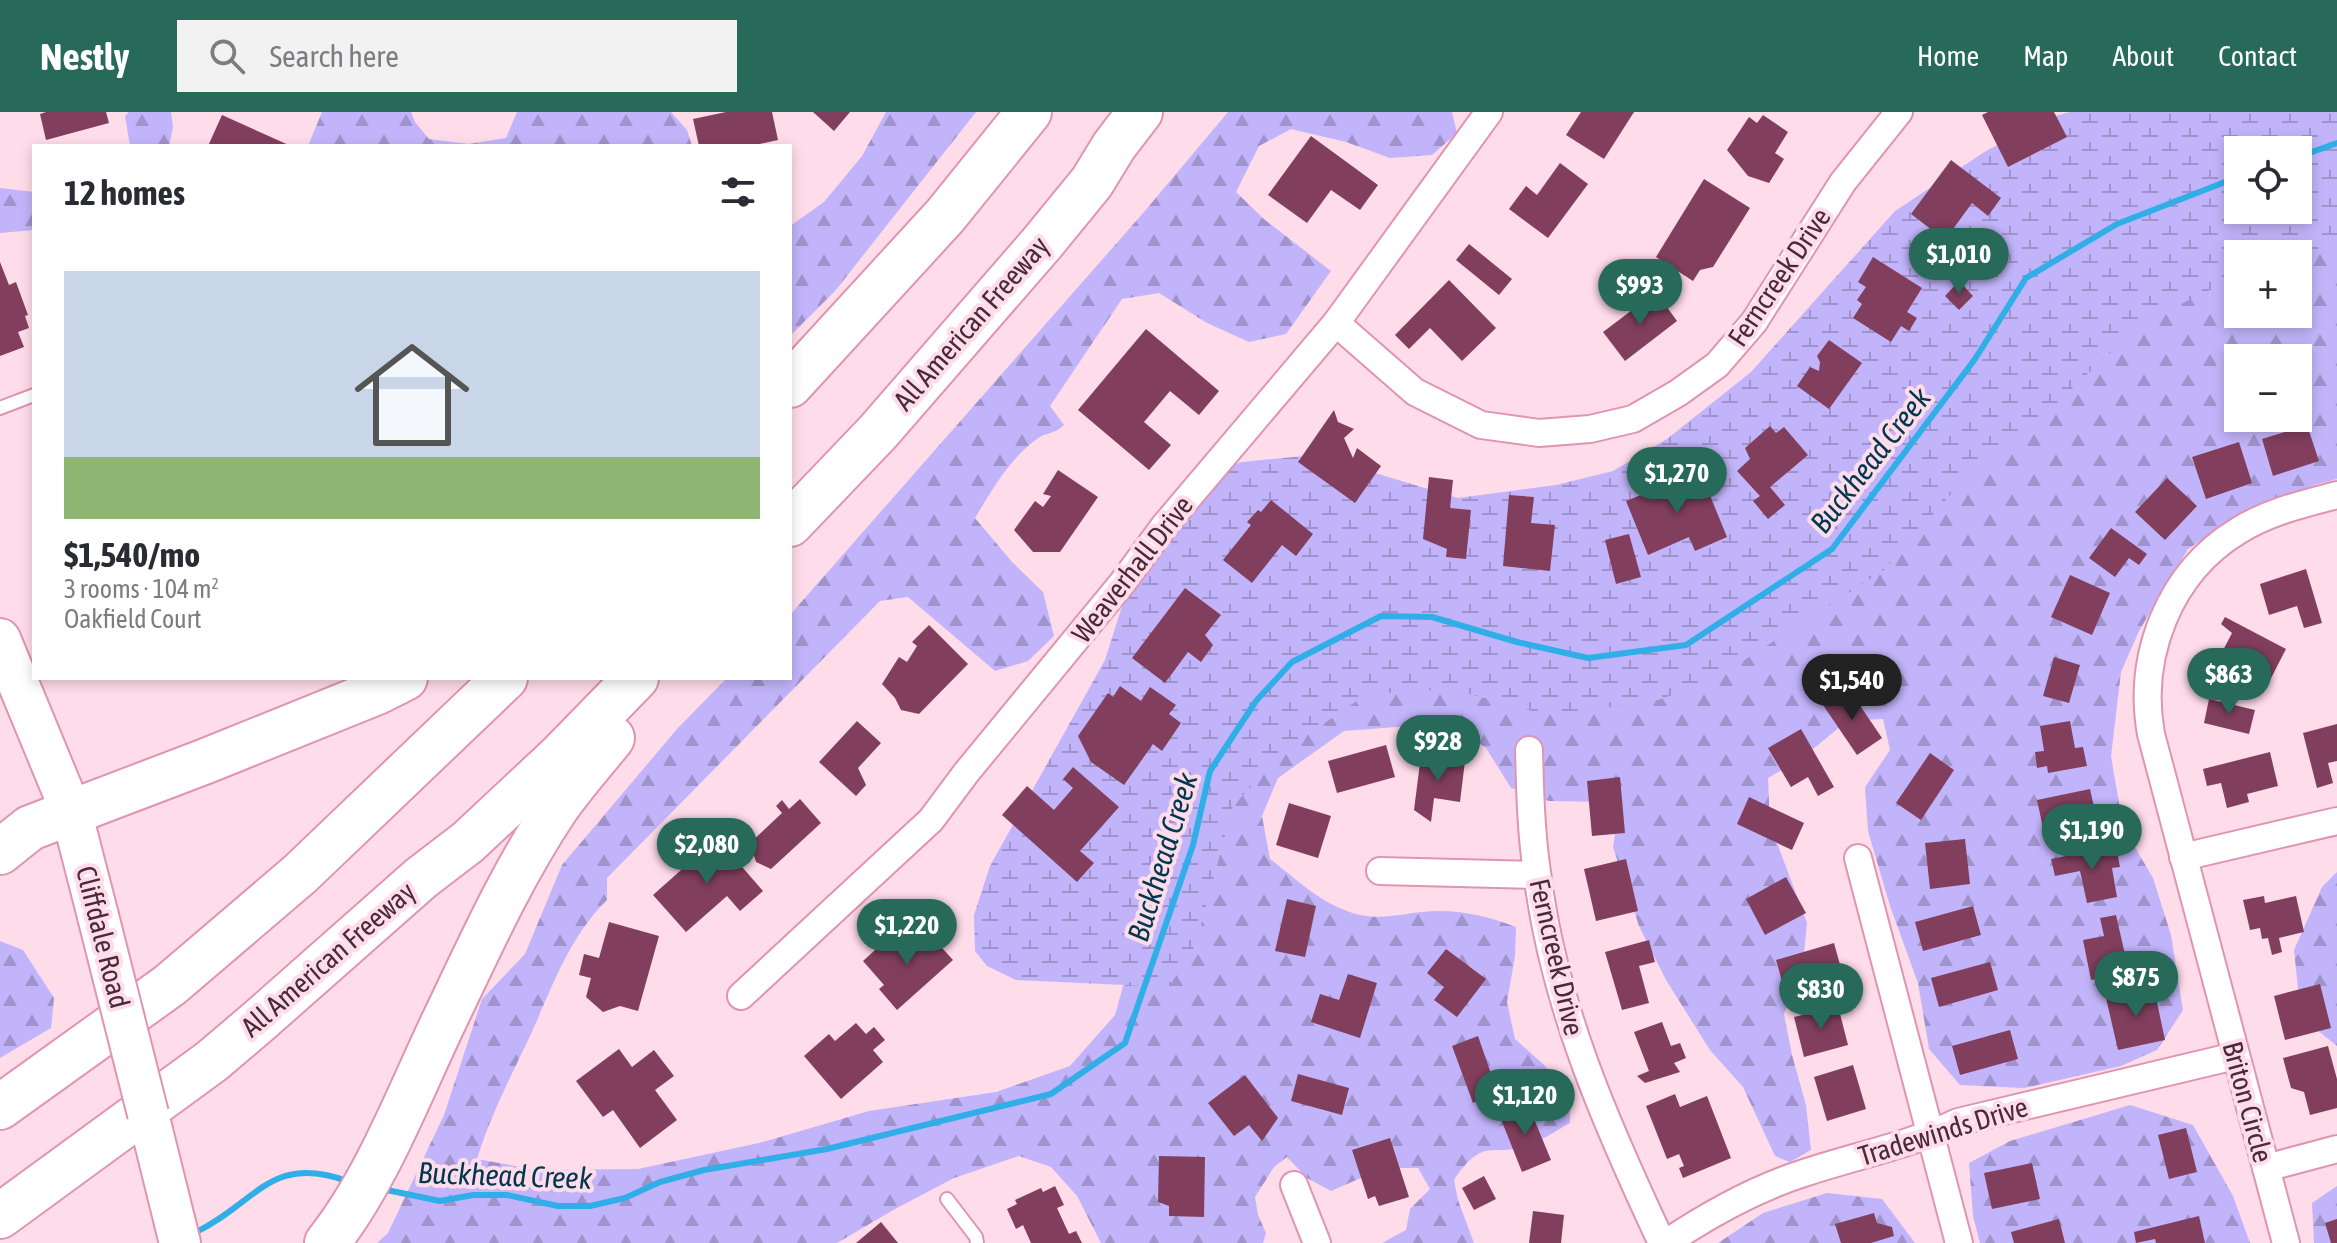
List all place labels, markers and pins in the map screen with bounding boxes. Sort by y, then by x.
pin: $1,010 [1894,228,2024,296]
pin: $993 [1593,259,1687,327]
pin: $1,270 [1612,447,1742,515]
pin: $863 [2182,648,2276,716]
pin: $1,540 [1787,654,1917,722]
pin: $928 [1391,715,1485,783]
pin: $1,190 [2027,804,2157,872]
pin: $2,080 [642,818,772,886]
pin: $1,220 [842,899,972,967]
pin: $875 [2089,951,2183,1019]
pin: $830 [1774,963,1868,1031]
pin: $1,120 [1460,1069,1590,1137]

